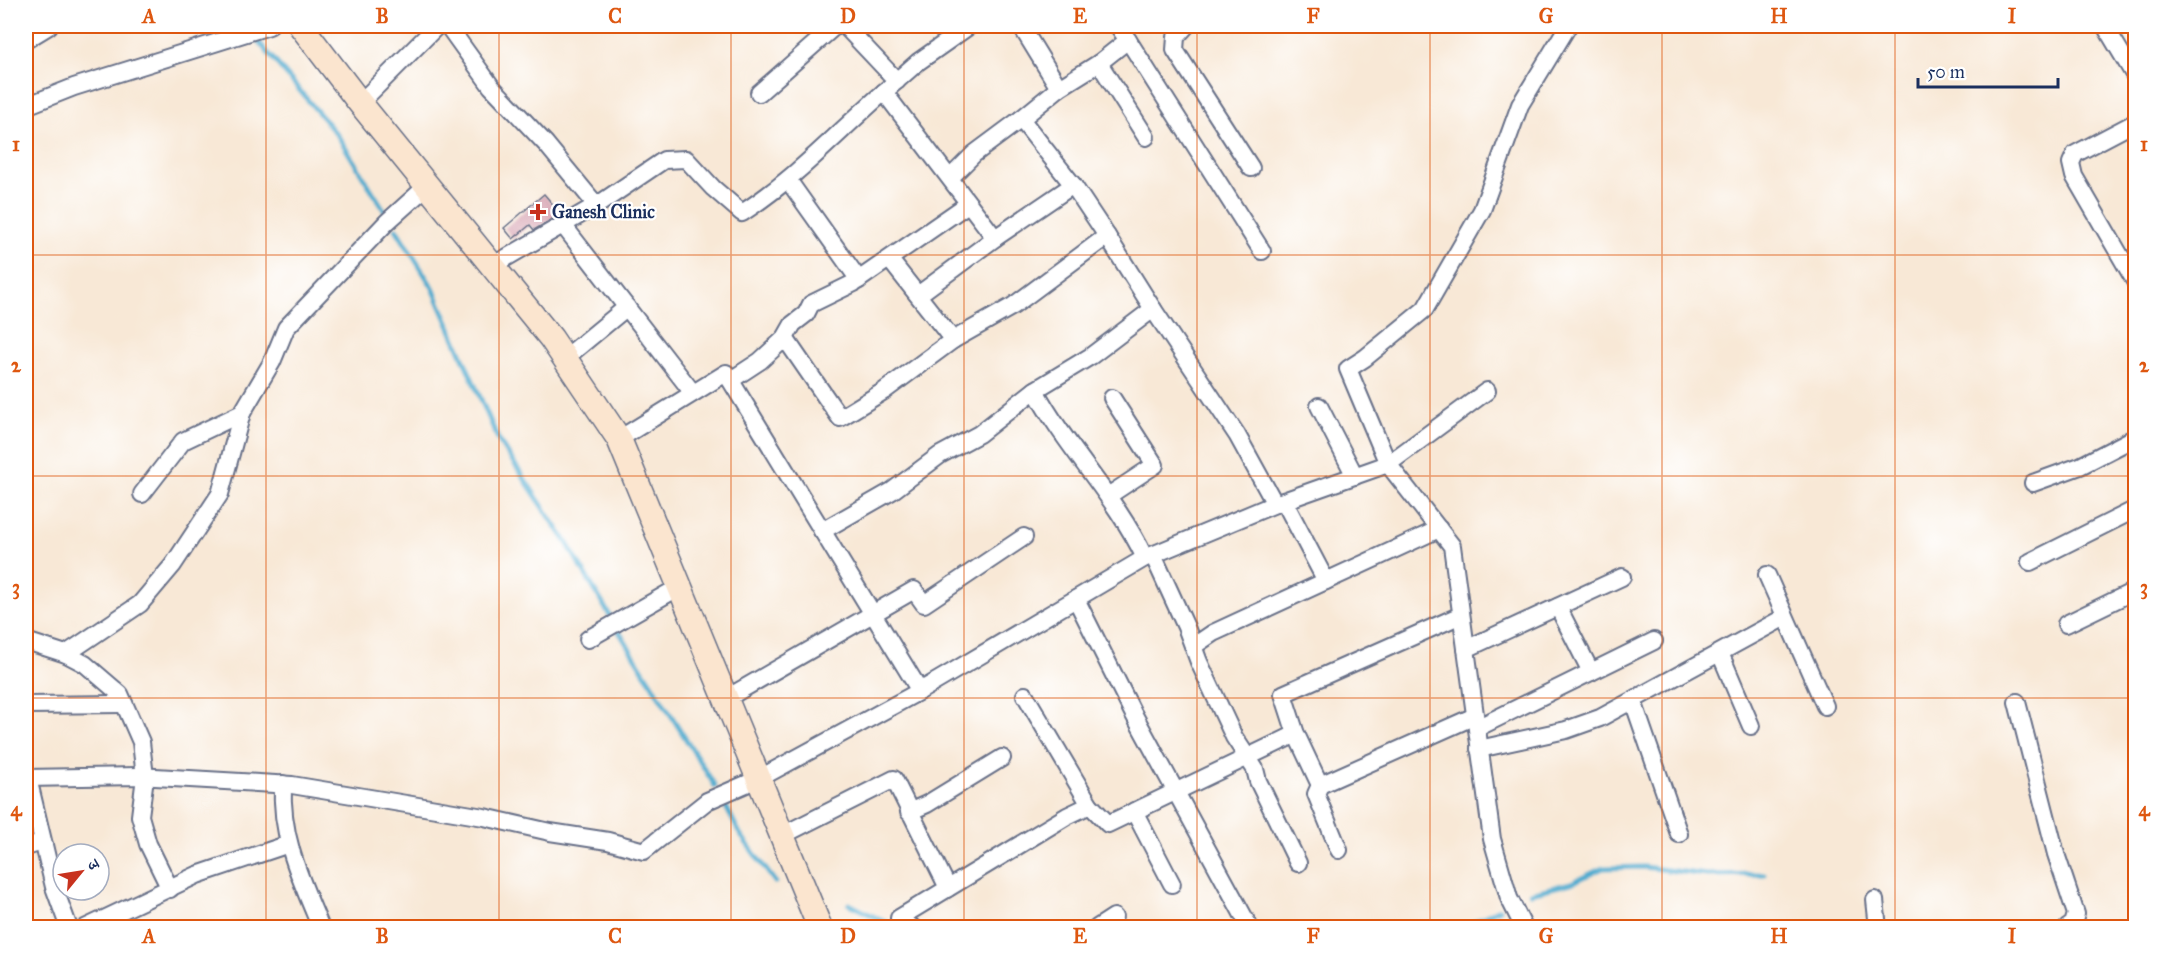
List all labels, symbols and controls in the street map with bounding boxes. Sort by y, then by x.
text: A [140,4,156,28]
text: B [375,4,389,28]
text: C [608,4,622,28]
text: D [840,4,856,28]
text: E [1073,4,1088,28]
text: F [1306,4,1320,28]
text: G [1539,4,1554,28]
text: H [1770,4,1788,28]
text: I [2008,4,2017,28]
scale bar [1918,51,2058,89]
text: 50 m [1927,61,1965,83]
text: 1 [12,132,20,156]
text: 1 [2140,132,2148,156]
place label: Ganesh Clinic [552,201,655,223]
marker: Ganesh Clinic [529,203,547,221]
text: 2 [11,353,22,377]
text: 2 [2139,353,2150,377]
text: 3 [12,575,20,600]
text: 3 [2140,575,2148,600]
text: 4 [10,797,22,822]
text: 4 [2138,797,2150,822]
north arrow [51,842,111,902]
text: उ [83,856,105,875]
text: A [140,924,156,948]
text: B [375,924,389,948]
text: C [608,924,622,948]
text: D [840,924,856,948]
text: E [1073,924,1088,948]
text: F [1306,924,1320,948]
text: G [1539,924,1554,948]
text: H [1770,924,1788,948]
text: I [2008,924,2017,948]

